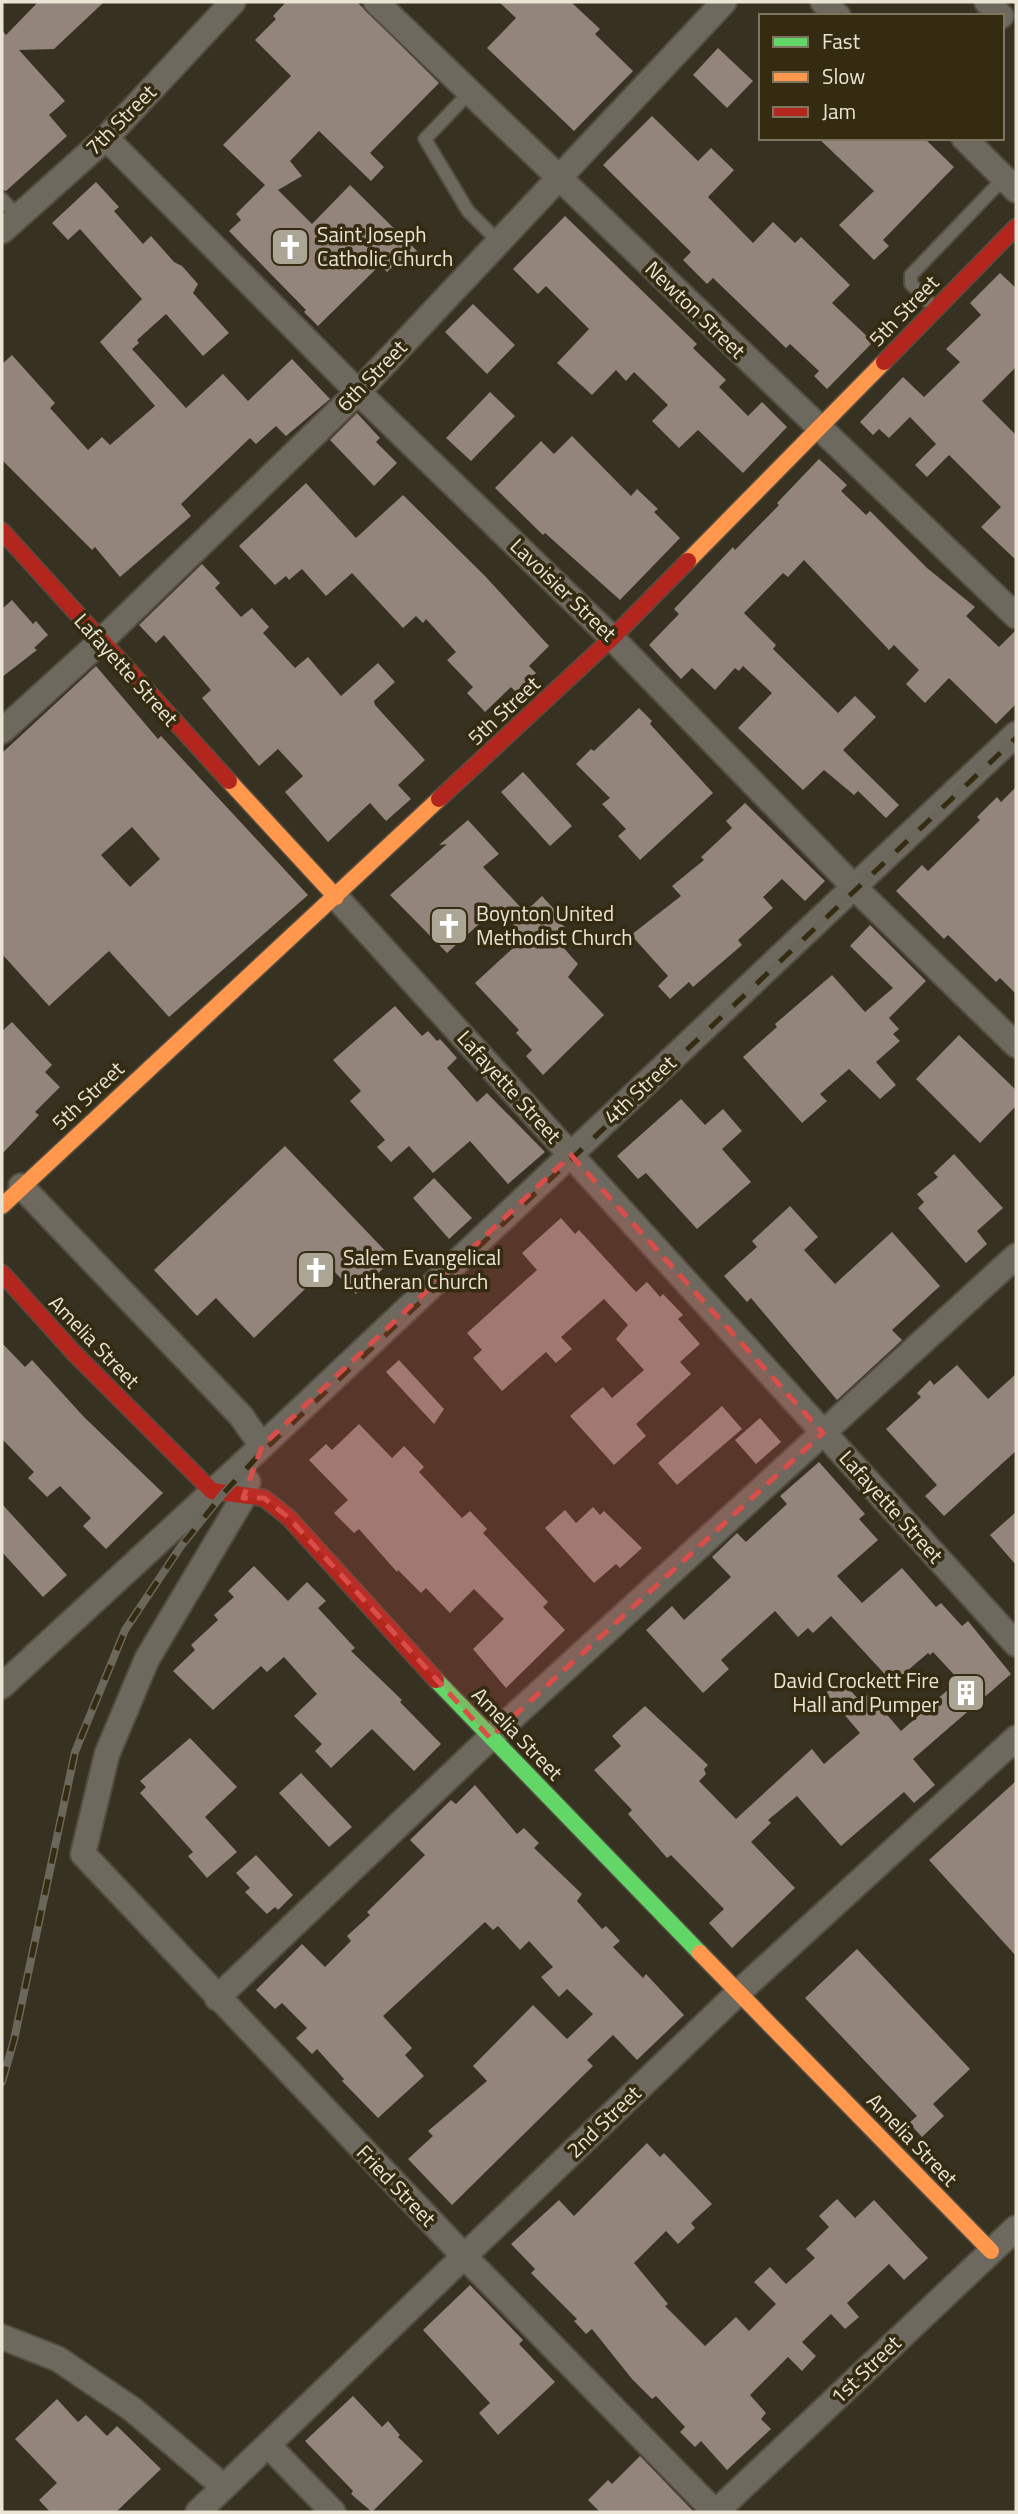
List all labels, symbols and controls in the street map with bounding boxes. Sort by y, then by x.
legend [759,14,1004,140]
text: Fast [822,25,861,57]
text: Slow [822,60,865,92]
street label: 7th Street [77,76,164,162]
text: Jam [822,95,856,127]
place label: Saint Joseph Catholic Church [317,218,453,274]
church icon: Saint Joseph Catholic Church [269,226,311,268]
street label: Newton Street [638,253,754,366]
street label: 5th Street [861,267,946,353]
street label: 6th Street [329,332,414,418]
street label: Lavoisier Street [503,530,625,649]
street label: Lafayette Street [67,606,187,733]
street label: 5th Street [460,668,547,752]
place label: Boynton United Methodist Church [476,897,633,953]
church icon: Boynton United Methodist Church [428,905,470,947]
street label: Lafayette Street [450,1023,570,1150]
street label: 4th Street [596,1047,683,1131]
street label: 5th Street [44,1053,131,1137]
place label: Salem Evangelical Lutheran Church [343,1241,501,1297]
church icon: Salem Evangelical Lutheran Church [295,1249,337,1291]
street label: Amelia Street [42,1287,148,1396]
street label: Lafayette Street [832,1443,952,1570]
place label: David Crockett Fire Hall and Pumper [773,1664,939,1720]
building icon: David Crockett Fire Hall and Pumper [945,1672,987,1714]
street label: Amelia Street [465,1679,571,1788]
street label: 2nd Street [559,2077,648,2165]
street label: Amelia Street [860,2085,966,2194]
street label: Fried Street [349,2137,444,2234]
street label: 1st Street [823,2327,908,2411]

